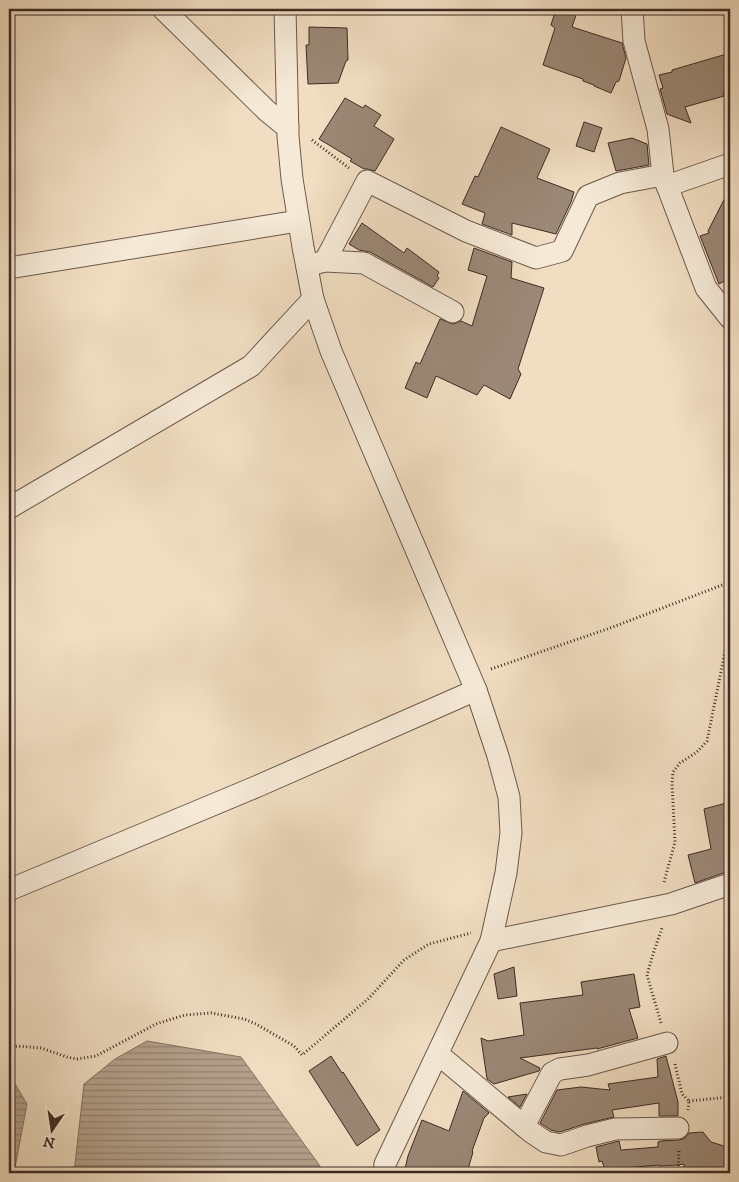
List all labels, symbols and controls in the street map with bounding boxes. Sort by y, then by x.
north arrow [28,1104,78,1154]
text: N [41,1132,57,1152]

